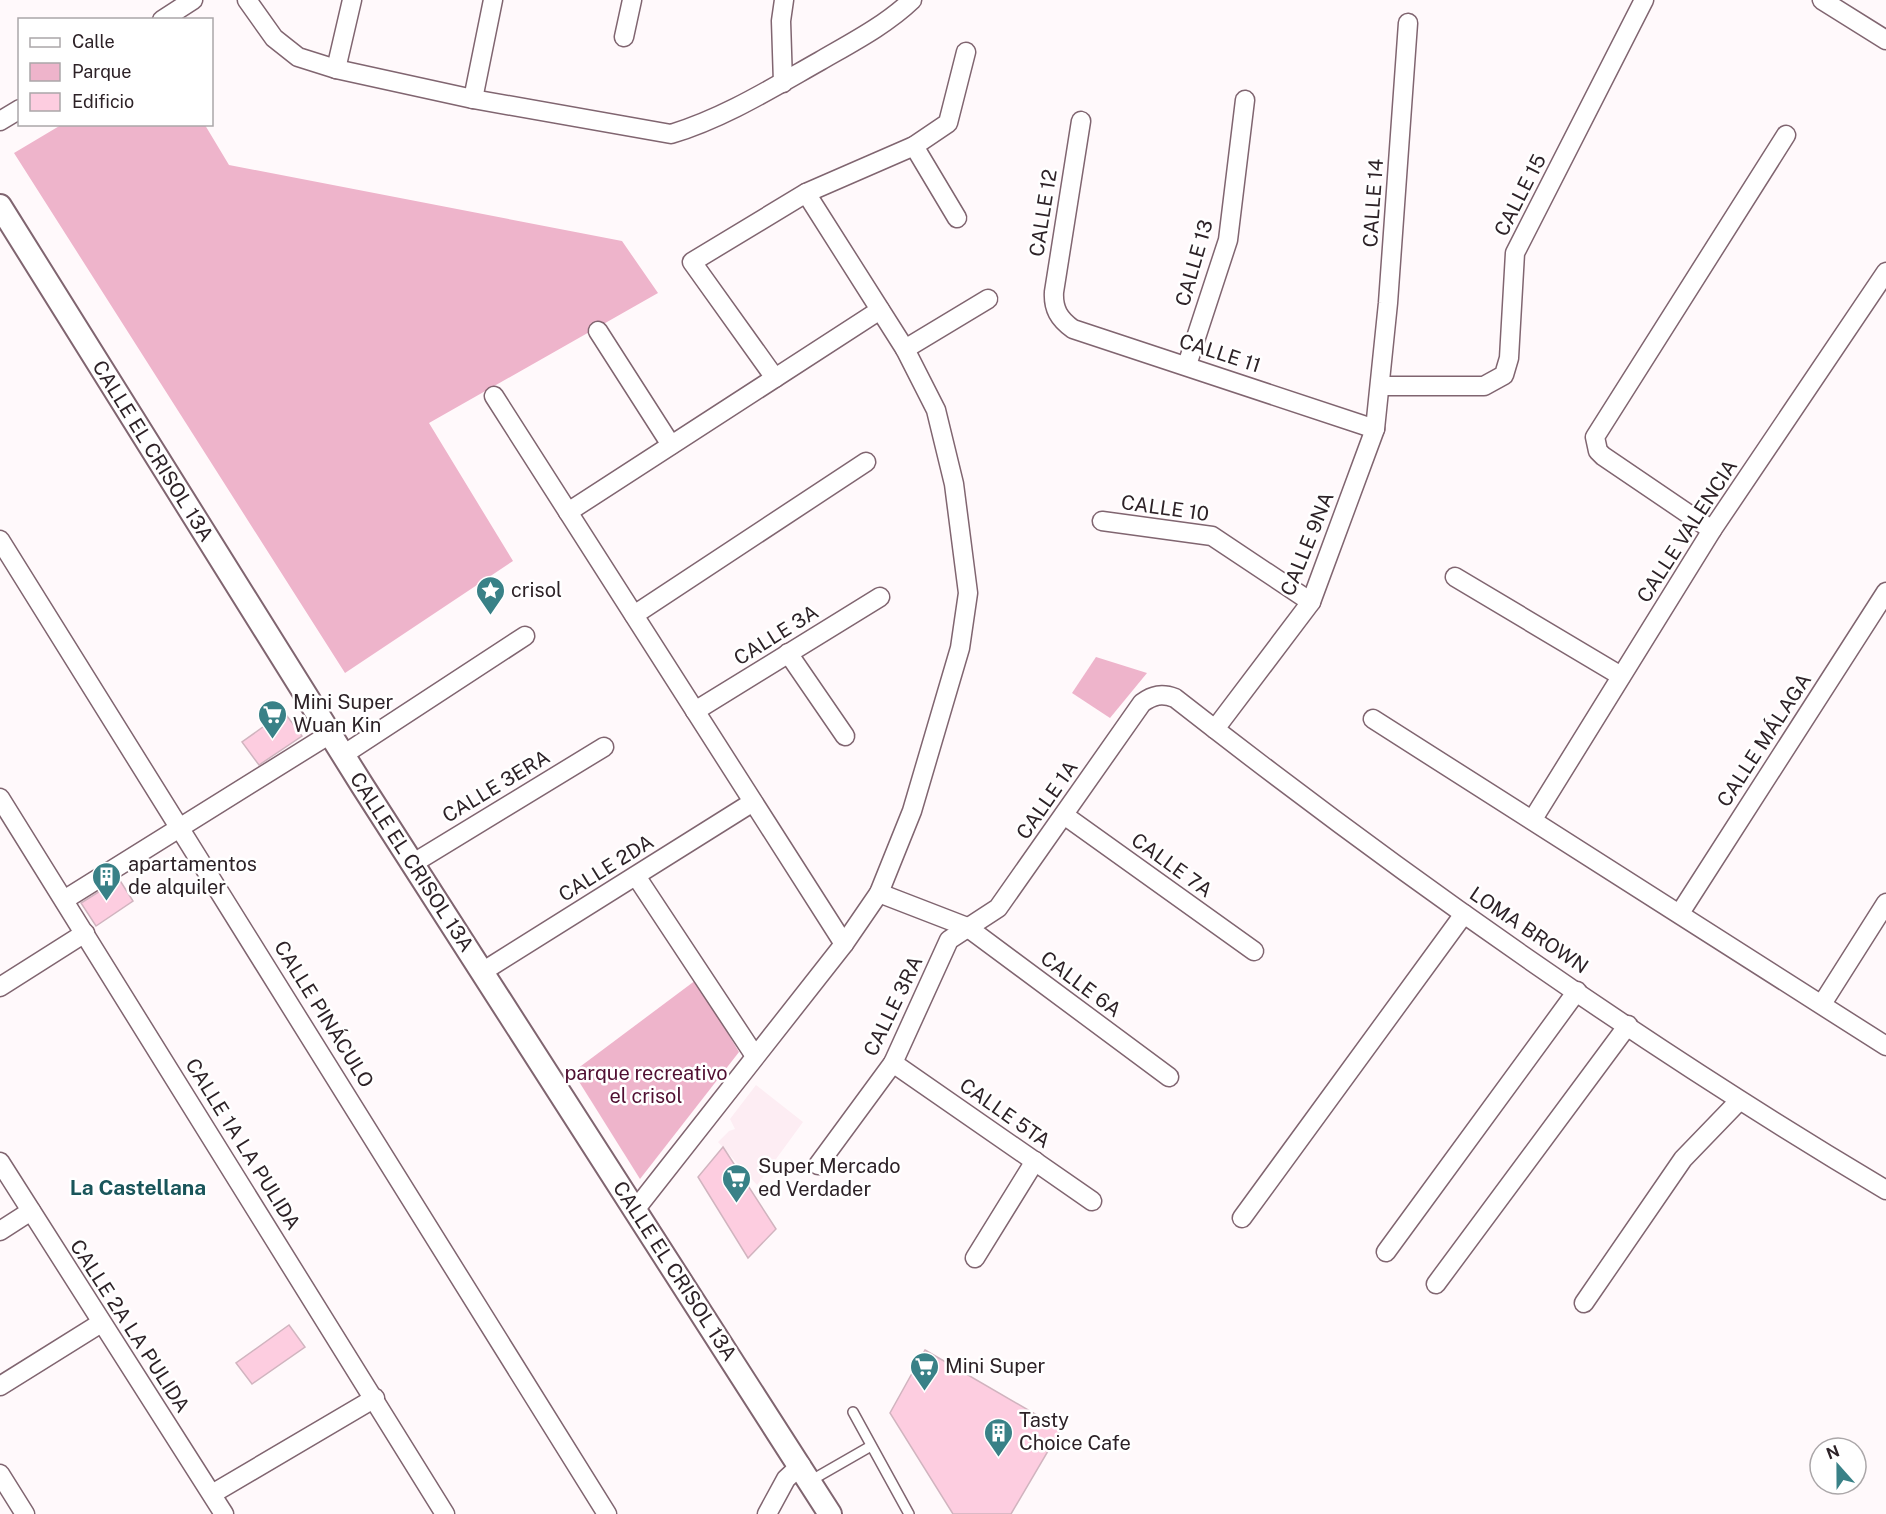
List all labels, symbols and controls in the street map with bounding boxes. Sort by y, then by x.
legend [18,18,213,126]
text: Calle [72,31,115,52]
text: Parque [72,61,132,82]
text: Edificio [72,91,134,112]
street label: CALLE 15 [1489,150,1551,240]
street label: CALLE 14 [1358,158,1388,248]
street label: CALLE 12 [1024,168,1062,258]
street label: CALLE 13 [1170,217,1218,309]
street label: CALLE 11 [1176,329,1264,377]
street label: CALLE EL CRISOL 13A [87,356,219,546]
street label: CALLE VALENCIA [1632,455,1742,607]
street label: CALLE 9NA [1275,489,1339,599]
street label: CALLE 10 [1120,490,1210,526]
place icon: crisol [474,574,506,616]
place label: crisol [511,578,562,602]
street label: CALLE 3A [729,600,823,670]
street label: CALLE MÁLAGA [1711,668,1816,811]
place label: Mini Super Wuan Kin [293,690,394,737]
supermarket icon: Mini Super Wuan Kin [256,698,288,740]
street label: CALLE 3ERA [438,745,554,827]
street label: CALLE 1A [1011,756,1083,844]
street label: CALLE EL CRISOL 13A [345,768,479,956]
street label: CALLE 7A [1127,828,1217,902]
street label: CALLE 2DA [554,829,658,907]
place label: apartamentos de alquiler [128,852,257,899]
building icon: apartamentos de alquiler [91,860,123,902]
street label: LOMA BROWN [1465,881,1593,979]
street label: CALLE PINÁCULO [269,936,380,1092]
street label: CALLE 6A [1036,946,1126,1022]
street label: CALLE 3RA [858,952,928,1060]
street label: CALLE 1A LA PULIDA [180,1054,306,1234]
park label: parque recreativo el crisol [564,1061,728,1108]
street label: CALLE 5TA [955,1073,1055,1153]
place label: Super Mercado ed Verdader [758,1154,901,1201]
supermarket icon: Super Mercado ed Verdader [721,1162,753,1204]
district label: La Castellana [70,1175,206,1200]
street label: CALLE EL CRISOL 13A [608,1177,742,1365]
street label: CALLE 2A LA PULIDA [65,1235,195,1417]
supermarket icon: Mini Super [908,1350,940,1392]
place label: Mini Super [945,1354,1046,1378]
place label: Tasty Choice Cafe [1019,1408,1131,1455]
building icon: Tasty Choice Cafe [982,1416,1014,1458]
north arrow [1808,1436,1868,1496]
text: N [1824,1441,1842,1464]

